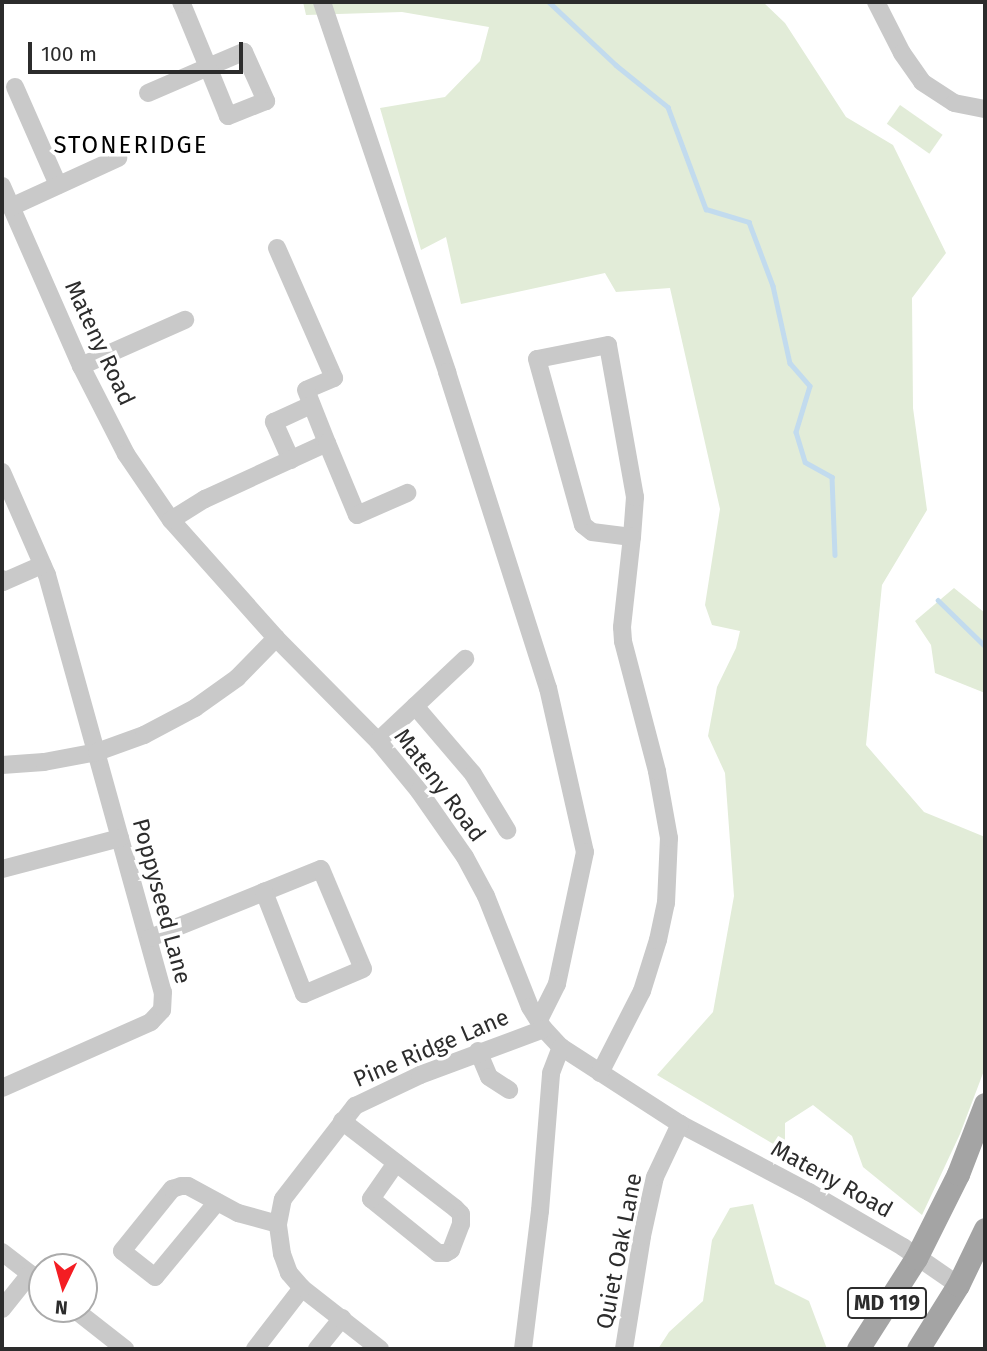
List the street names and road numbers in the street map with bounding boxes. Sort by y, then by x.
street label: Mateny Road [59,276,141,410]
street label: Mateny Road [388,723,492,847]
street label: Poppyseed Lane [127,815,197,987]
street label: Pine Ridge Lane [349,1003,513,1093]
street label: Mateny Road [766,1134,898,1224]
street label: Quiet Oak Lane [590,1171,648,1331]
road number: MD 119 [847,1286,927,1320]

